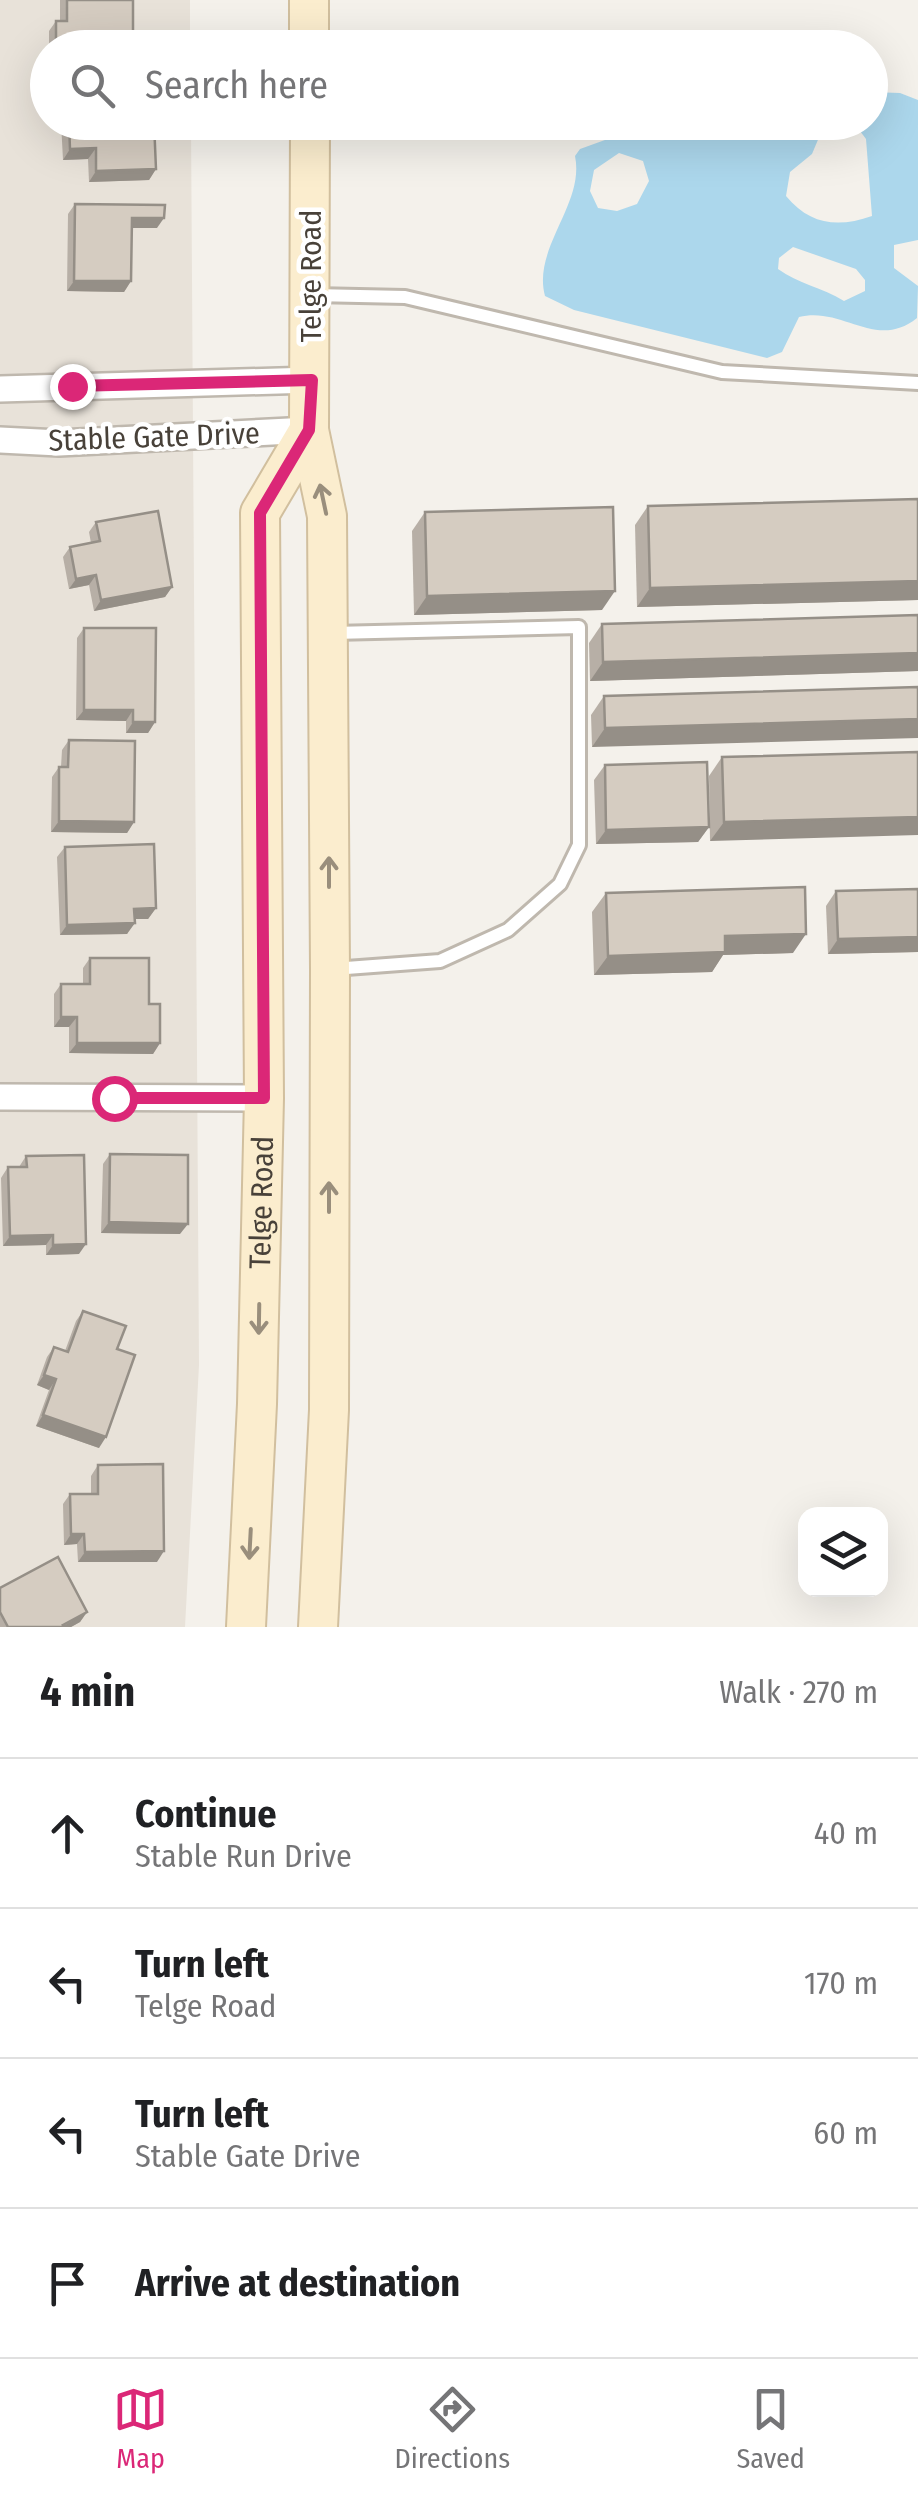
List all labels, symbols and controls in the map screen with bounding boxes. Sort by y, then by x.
search box [30,30,888,140]
icon: search [65,58,120,113]
text: Search here [145,62,328,108]
street label: Telge Road [293,210,329,342]
route end [50,364,96,410]
street label: Stable Gate Drive [48,415,260,459]
one-way arrow [313,484,332,516]
one-way arrow [320,857,339,889]
route start [92,1076,138,1122]
street label: Telge Road [242,1136,281,1269]
one-way arrow [320,1182,338,1214]
one-way arrow [250,1303,269,1335]
map controls [798,1507,888,1597]
button: layers [798,1507,888,1597]
one-way arrow [240,1528,259,1560]
text: 4 min [40,1667,135,1717]
text: Walk · 270 m [719,1673,878,1711]
text: Continue [135,1791,276,1837]
icon: ahead [40,1806,95,1861]
text: 40 m [814,1814,878,1852]
text: Stable Run Drive [135,1837,352,1875]
text: Turn left [135,1941,269,1987]
icon: left [40,1956,95,2011]
text: 170 m [804,1964,878,2002]
text: Telge Road [135,1987,277,2025]
text: Turn left [135,2091,269,2137]
icon: left [40,2106,95,2161]
text: 60 m [813,2114,878,2152]
text: Stable Gate Drive [135,2137,361,2175]
icon: arrive [40,2256,95,2311]
text: Arrive at destination [135,2260,460,2306]
tab: Map [113,2382,168,2475]
tab: Directions [394,2382,510,2475]
tab: Saved [736,2382,805,2475]

